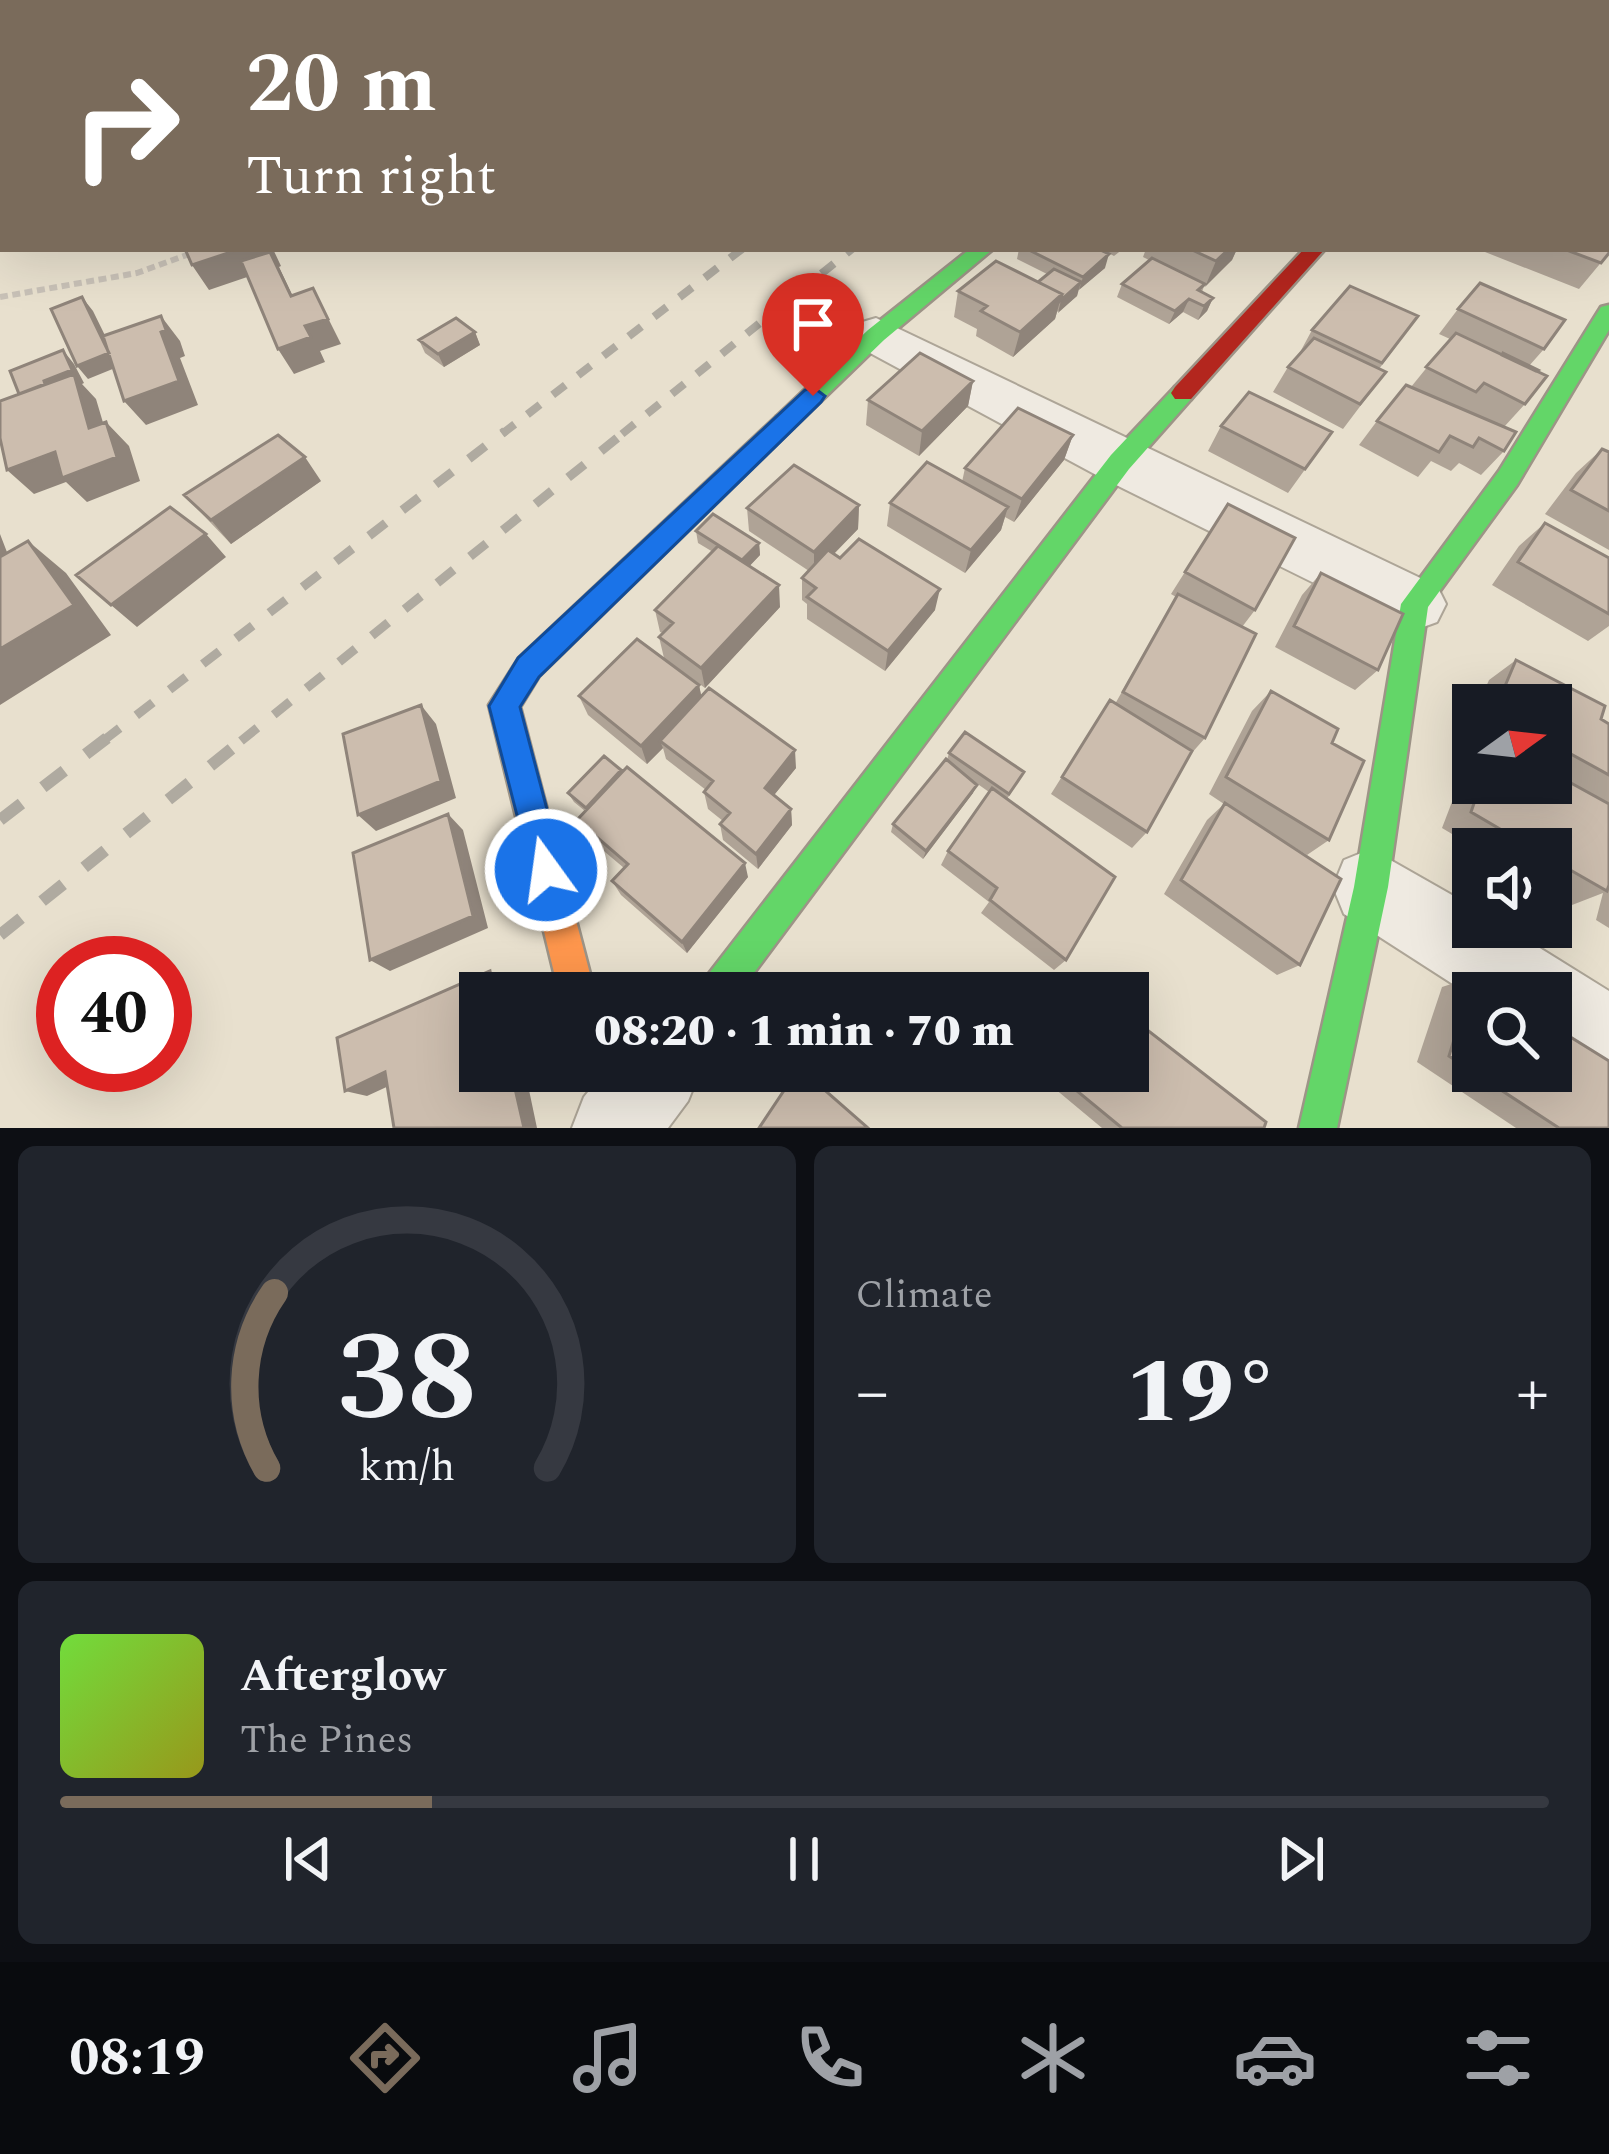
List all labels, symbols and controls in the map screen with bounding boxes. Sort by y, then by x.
text: 20 m [246,21,437,149]
icon: right [48,48,204,204]
text: Turn right [246,136,496,218]
pin [762,273,864,396]
icon: arrive [780,291,846,357]
north arrow [1452,684,1572,804]
map controls [1452,684,1572,1092]
position arrow [483,807,609,933]
button: sound [1452,828,1572,948]
speed limit sign: 40 [36,936,192,1092]
button: search [1452,972,1572,1092]
text: 08:20 · 1 min · 70 m [594,997,1014,1066]
text: Climate [856,1266,993,1325]
text: 38 [337,1285,477,1475]
text: 19° [1126,1325,1279,1462]
text: − [856,1343,889,1444]
text: + [1516,1343,1549,1444]
text: km/h [358,1434,455,1499]
text: Afterglow [240,1642,445,1711]
text: The Pines [240,1711,413,1770]
icon: previous [275,1826,341,1892]
icon: pause [771,1826,837,1892]
icon: next [1268,1826,1334,1892]
icon: directions [343,2016,427,2100]
icon: music [566,2016,650,2100]
icon: phone [788,2016,872,2100]
icon: climate [1011,2016,1095,2100]
icon: car [1233,2016,1317,2100]
icon: filters [1456,2016,1540,2100]
text: 08:19 [69,2017,205,2099]

